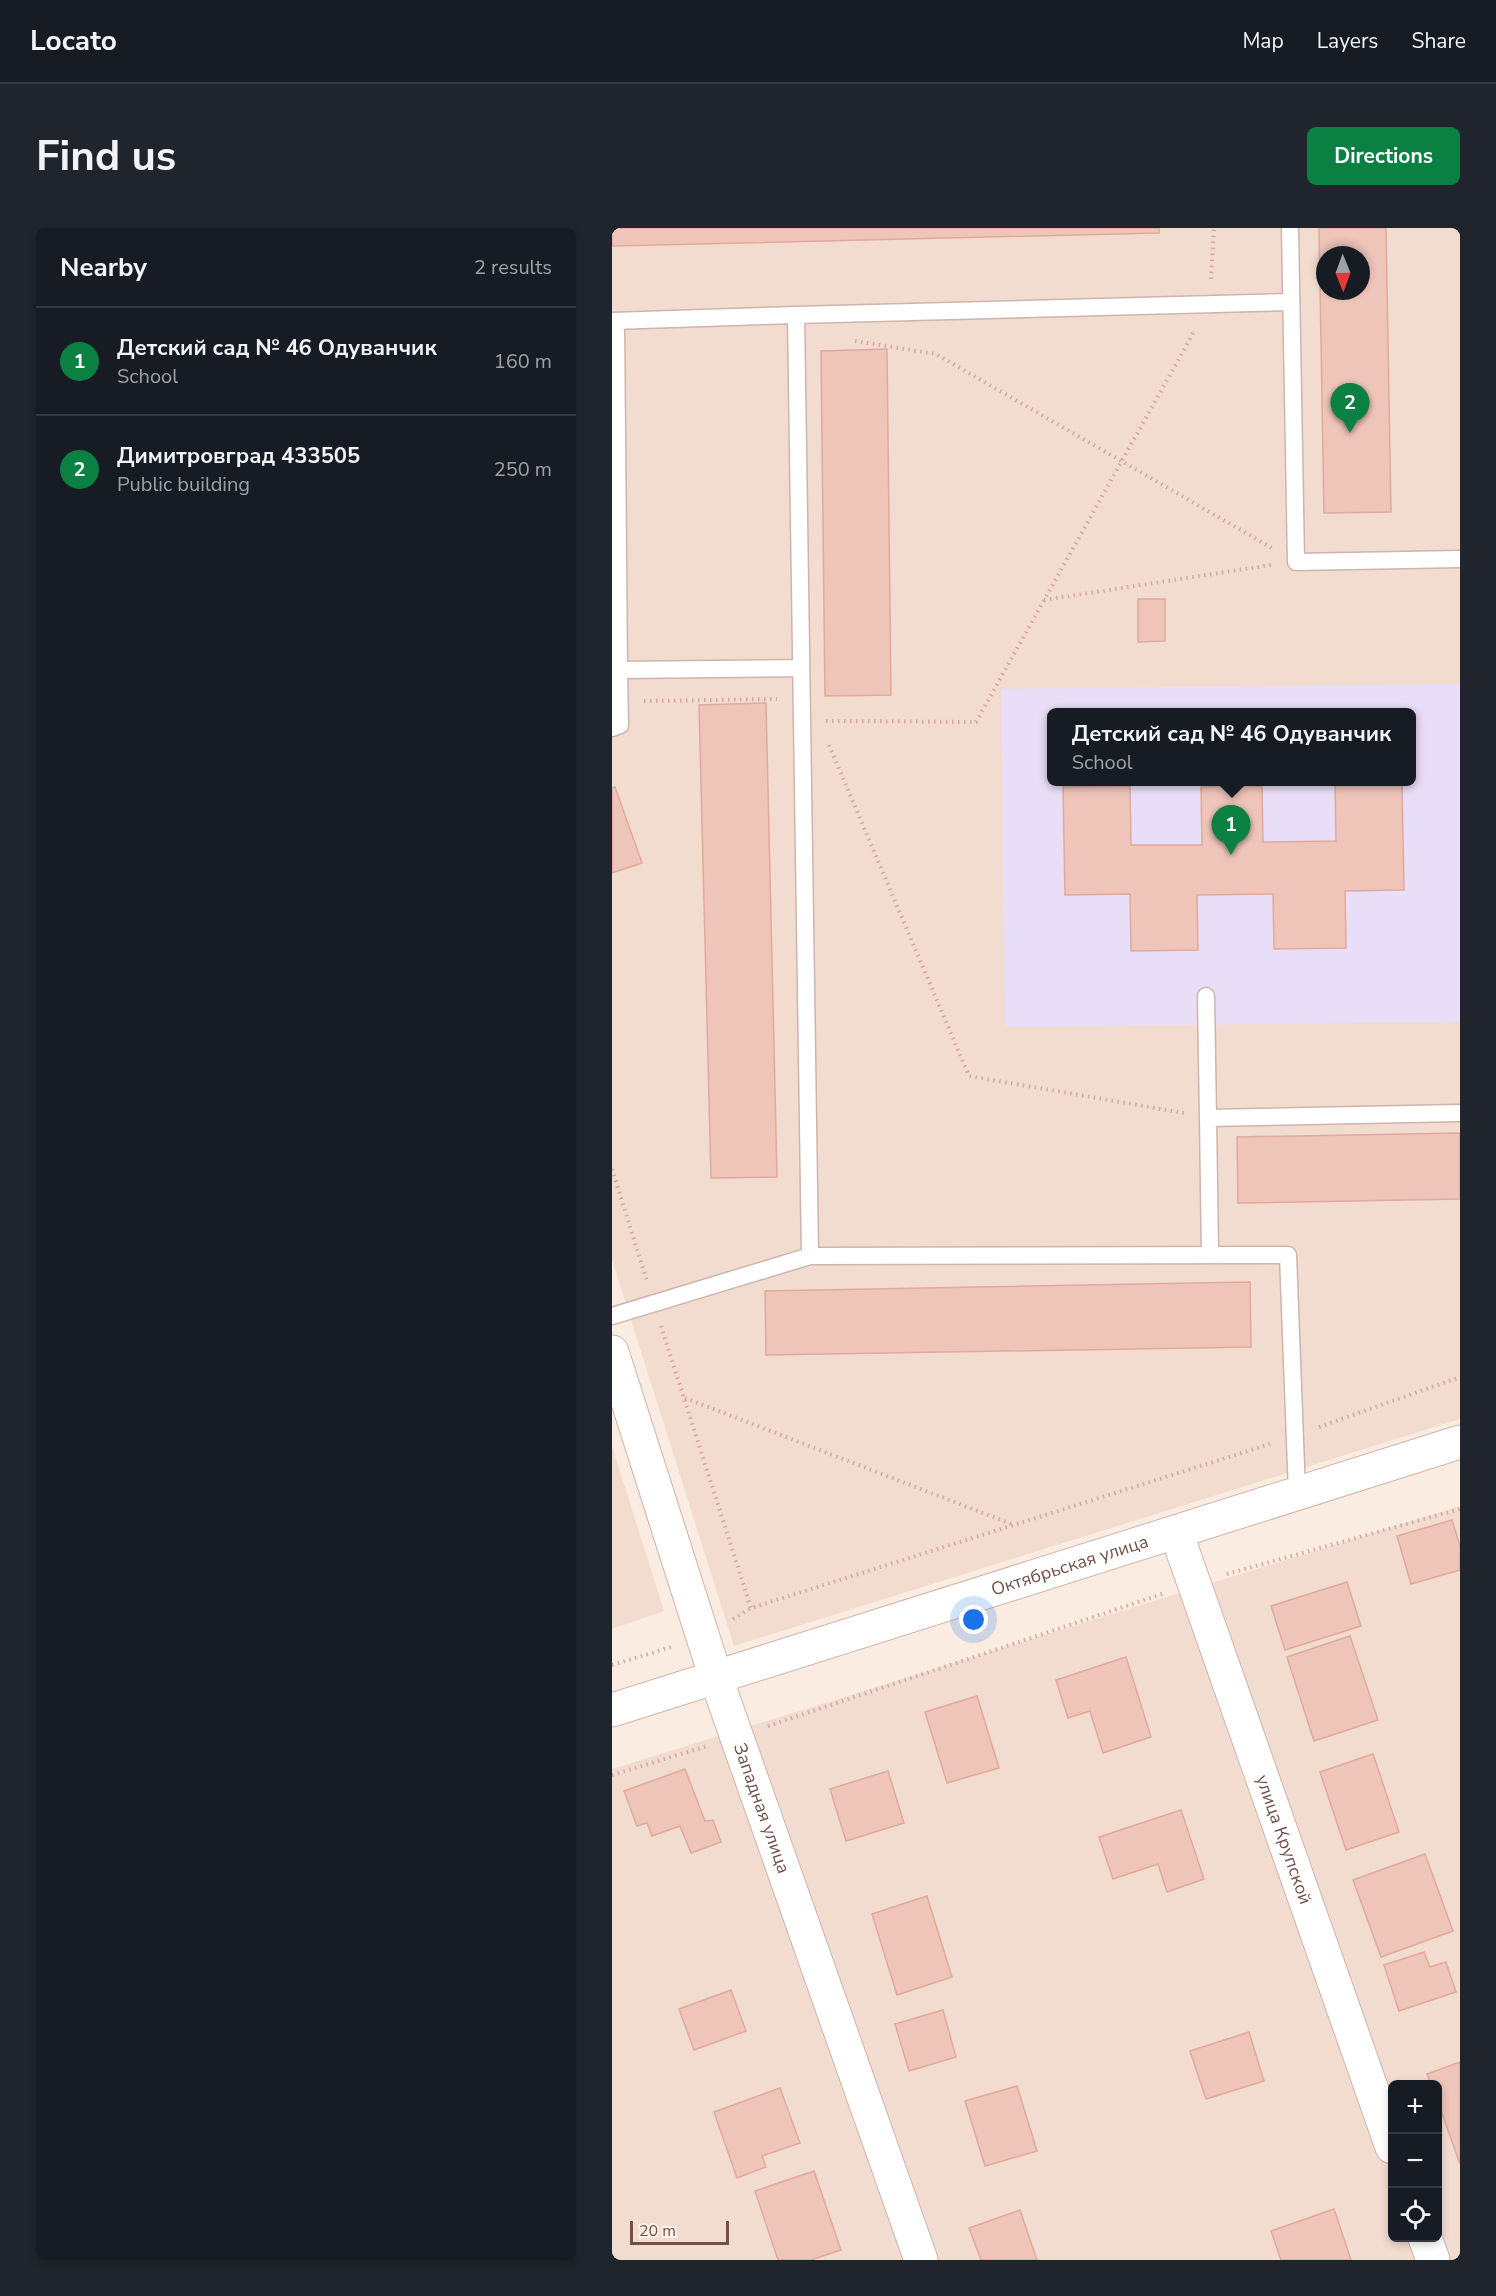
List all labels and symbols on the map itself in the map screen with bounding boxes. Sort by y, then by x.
north arrow [1316,246,1370,300]
pin: 2 [1330,384,1370,433]
pin: 1 [1212,806,1250,855]
street label: Октябрьская улица [988,1529,1151,1601]
your location [959,1605,988,1634]
street label: Западная улица [728,1740,796,1877]
street label: улица Крупской [1250,1772,1318,1908]
scale bar [630,2218,729,2246]

